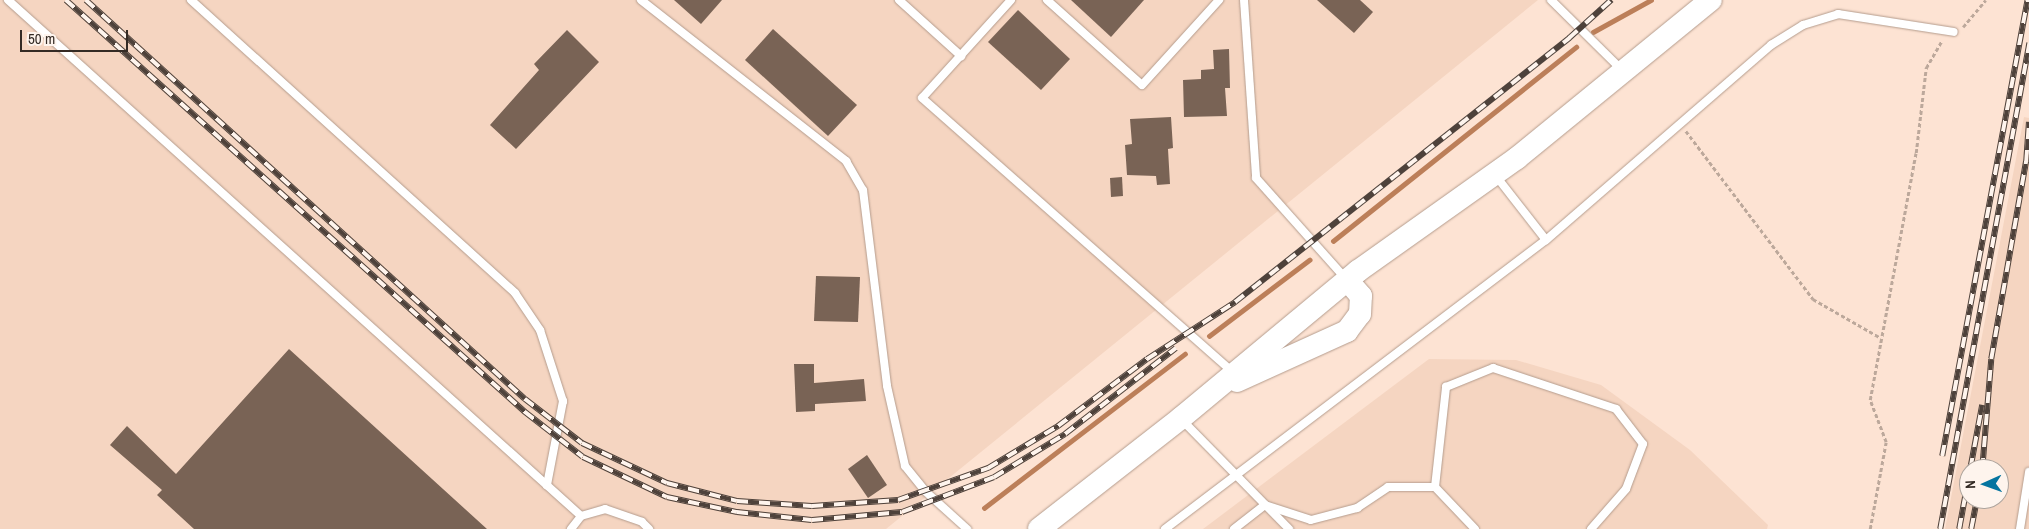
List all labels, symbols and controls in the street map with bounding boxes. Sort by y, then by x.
scale bar [22,20,130,52]
text: 50 m [28,28,55,49]
north arrow [1959,459,2009,509]
text: N [1961,480,1979,489]

